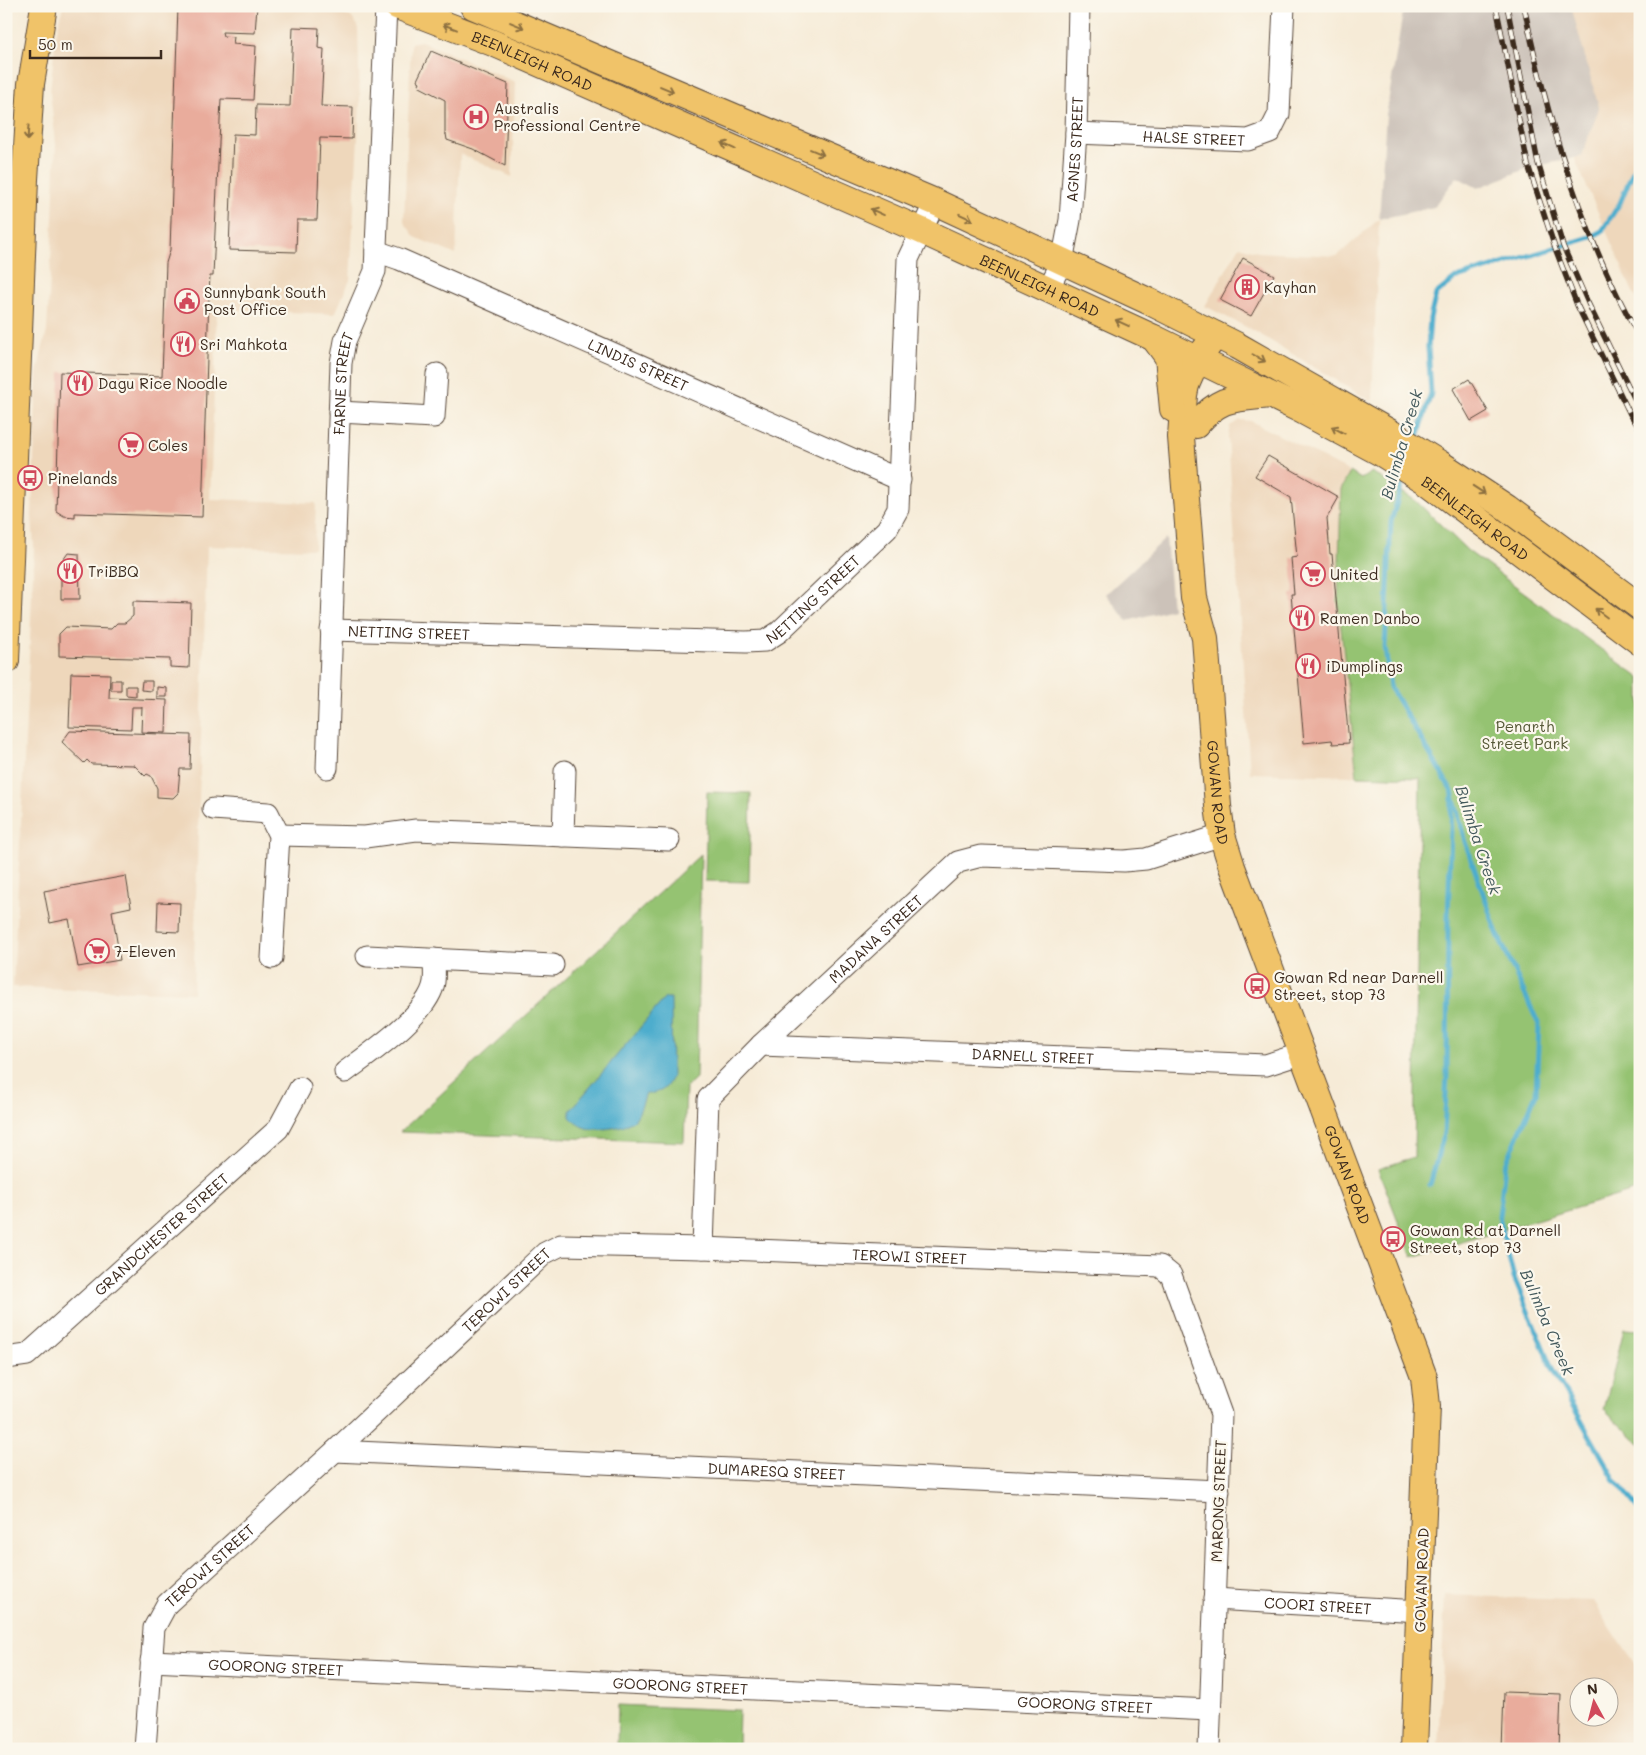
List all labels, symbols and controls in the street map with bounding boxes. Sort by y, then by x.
one-way arrow [509,21,524,31]
one-way arrow [443,22,459,31]
street label: BEENLEIGH ROAD [469,26,596,95]
scale bar [30,28,161,60]
text: 50 m [38,34,73,54]
one-way arrow [659,84,674,94]
street label: AGNES STREET [1061,96,1087,203]
place label: Australis Professional Centre [494,98,641,135]
hospital icon: Australis Professional Centre [463,104,489,130]
one-way arrow [23,125,33,141]
street label: HALSE STREET [1142,126,1246,150]
one-way arrow [721,141,736,151]
one-way arrow [809,148,824,157]
one-way arrow [870,206,885,216]
one-way arrow [958,212,973,222]
street label: BEENLEIGH ROAD [977,249,1103,322]
building icon: Kayhan [1234,274,1260,300]
place label: Kayhan [1264,277,1316,297]
place label: Sunnybank South Post Office [204,282,326,319]
public building icon: Sunnybank South Post Office [174,288,200,314]
one-way arrow [1114,318,1129,328]
street label: FARNE STREET [329,329,358,435]
restaurant icon: Sri Mahkota [170,331,196,357]
place label: Sri Mahkota [200,334,288,354]
street label: LINDIS STREET [585,334,692,395]
one-way arrow [1251,353,1266,363]
restaurant icon: Dagu Rice Noodle [67,370,93,396]
place label: Dagu Rice Noodle [98,373,228,393]
water label: Bulimba Creek [1375,386,1427,501]
one-way arrow [1330,425,1345,435]
supermarket icon: Coles [118,432,144,458]
place label: Coles [148,435,188,455]
bus stop icon: Pinelands [17,465,43,491]
place label: Pinelands [48,468,118,488]
street label: BEENLEIGH ROAD [1418,471,1533,565]
one-way arrow [1472,485,1486,495]
street label: NETTING STREET [762,550,864,648]
restaurant icon: TriBBQ [57,558,83,584]
place label: TriBBQ [88,561,139,581]
supermarket icon: United [1300,561,1326,587]
place label: United [1330,564,1378,584]
restaurant icon: Ramen Danbo [1289,605,1315,631]
place label: Ramen Danbo [1320,608,1420,628]
one-way arrow [1594,608,1608,618]
street label: NETTING STREET [348,620,470,644]
restaurant icon: iDumplings [1295,653,1321,679]
place label: iDumplings [1326,656,1403,676]
park label: Penarth Street Park [1482,716,1568,753]
street label: GOWAN ROAD [1203,740,1234,847]
water label: Bulimba Creek [1451,783,1507,898]
street label: MADANA STREET [824,890,927,987]
supermarket icon: 7-Eleven [84,938,110,964]
place label: 7-Eleven [114,941,176,961]
place label: Gowan Rd near Darnell Street, stop 73 [1274,967,1444,1004]
bus stop icon: Gowan Rd near Darnell Street, stop 73 [1244,973,1270,999]
street label: DARNELL STREET [971,1043,1094,1068]
street label: GOWAN ROAD [1320,1122,1376,1227]
street label: GRANDCHESTER STREET [90,1168,233,1300]
place label: Gowan Rd at Darnell Street, stop 73 [1410,1220,1561,1257]
bus stop icon: Gowan Rd at Darnell Street, stop 73 [1380,1226,1406,1252]
street label: TEROWI STREET [457,1243,555,1336]
street label: TEROWI STREET [852,1244,967,1268]
water label: Bulimba Creek [1516,1266,1580,1379]
street label: MARONG STREET [1206,1439,1230,1563]
street label: DUMARESQ STREET [707,1458,846,1484]
street label: TEROWI STREET [160,1519,259,1612]
street label: GOWAN ROAD [1409,1527,1433,1633]
street label: COORI STREET [1264,1592,1372,1618]
street label: GOORONG STREET [208,1654,344,1680]
street label: GOORONG STREET [612,1672,749,1699]
north arrow [1568,1678,1618,1728]
text: N [1586,1679,1599,1699]
street label: GOORONG STREET [1017,1691,1153,1717]

